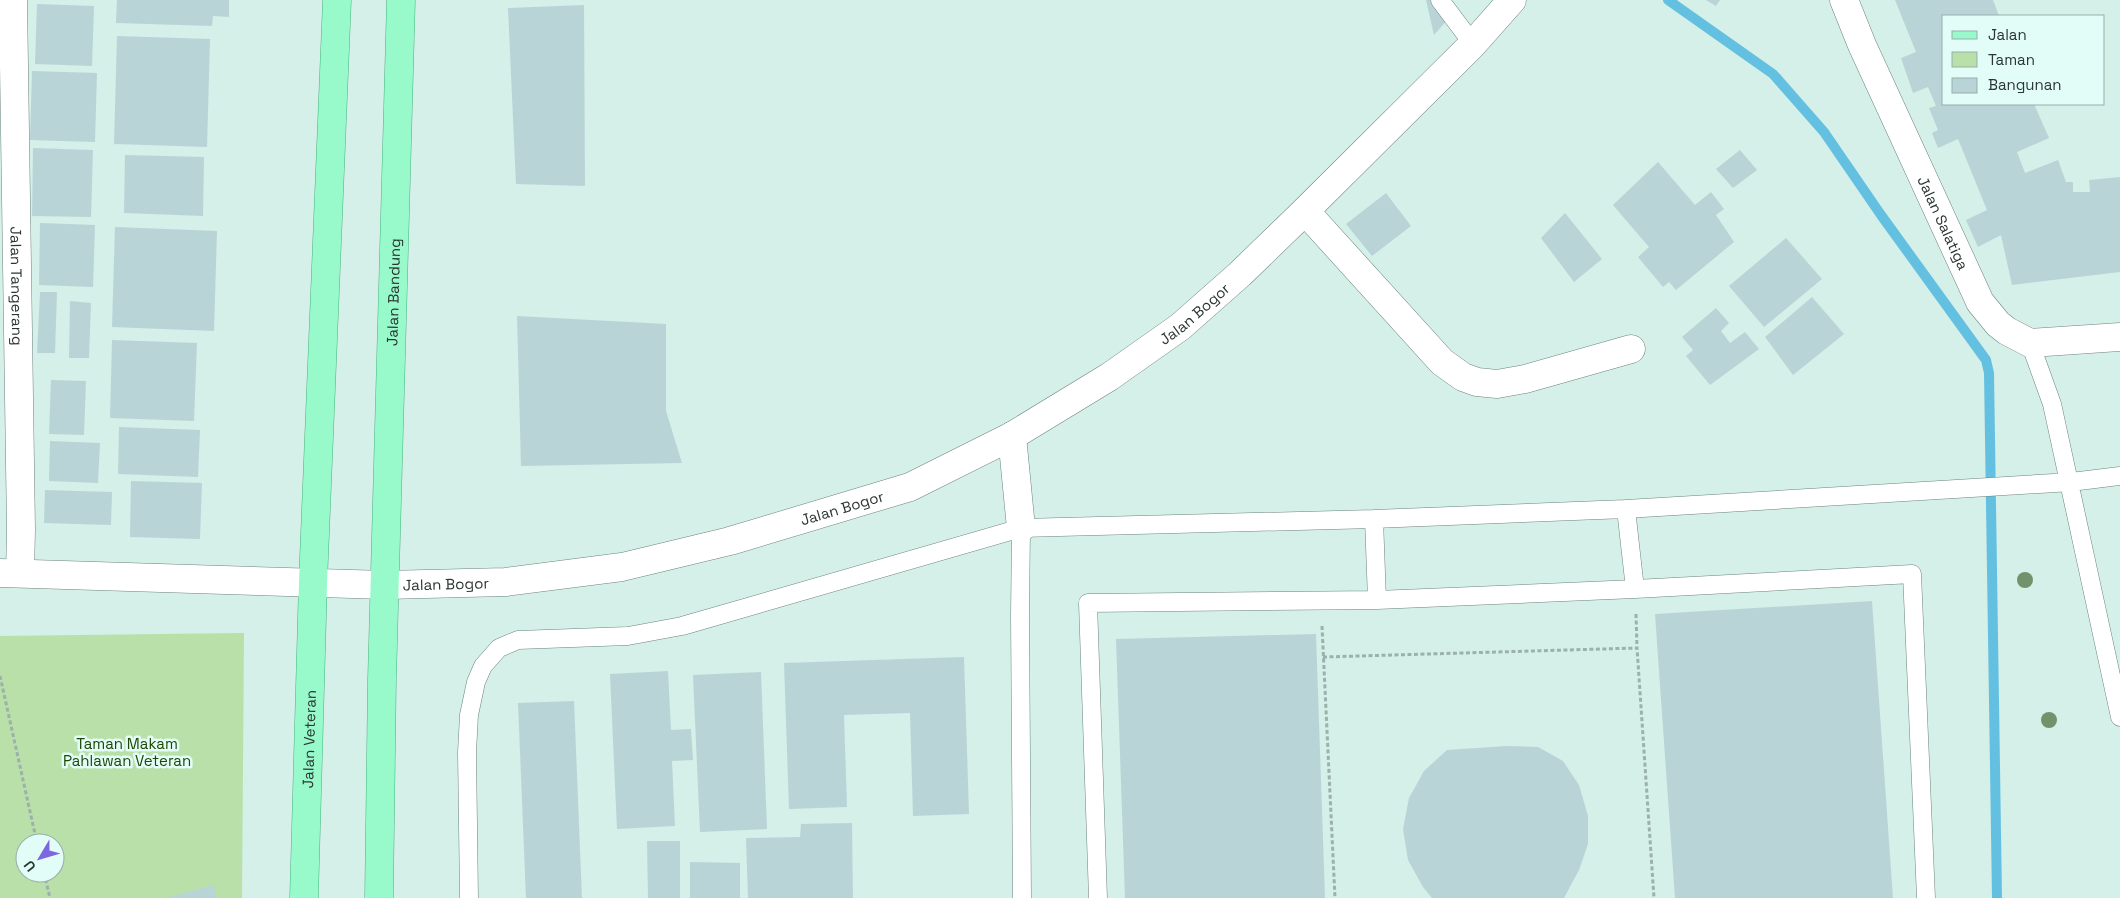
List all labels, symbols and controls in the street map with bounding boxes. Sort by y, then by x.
legend [1942,15,2105,105]
text: Jalan [1988,25,2027,44]
text: Taman [1988,50,2035,69]
text: Bangunan [1988,75,2062,94]
street label: Jalan Salatiga [1914,173,1974,273]
street label: Jalan Tangerang [7,226,28,346]
street label: Jalan Bandung [382,238,404,346]
street label: Jalan Bogor [1155,278,1233,348]
street label: Jalan Bogor [798,486,886,529]
street label: Jalan Bogor [402,573,490,594]
street label: Jalan Veteran [298,690,319,789]
park label: Taman Makam Pahlawan Veteran [63,734,191,770]
north arrow [15,833,65,883]
text: U [20,857,40,875]

